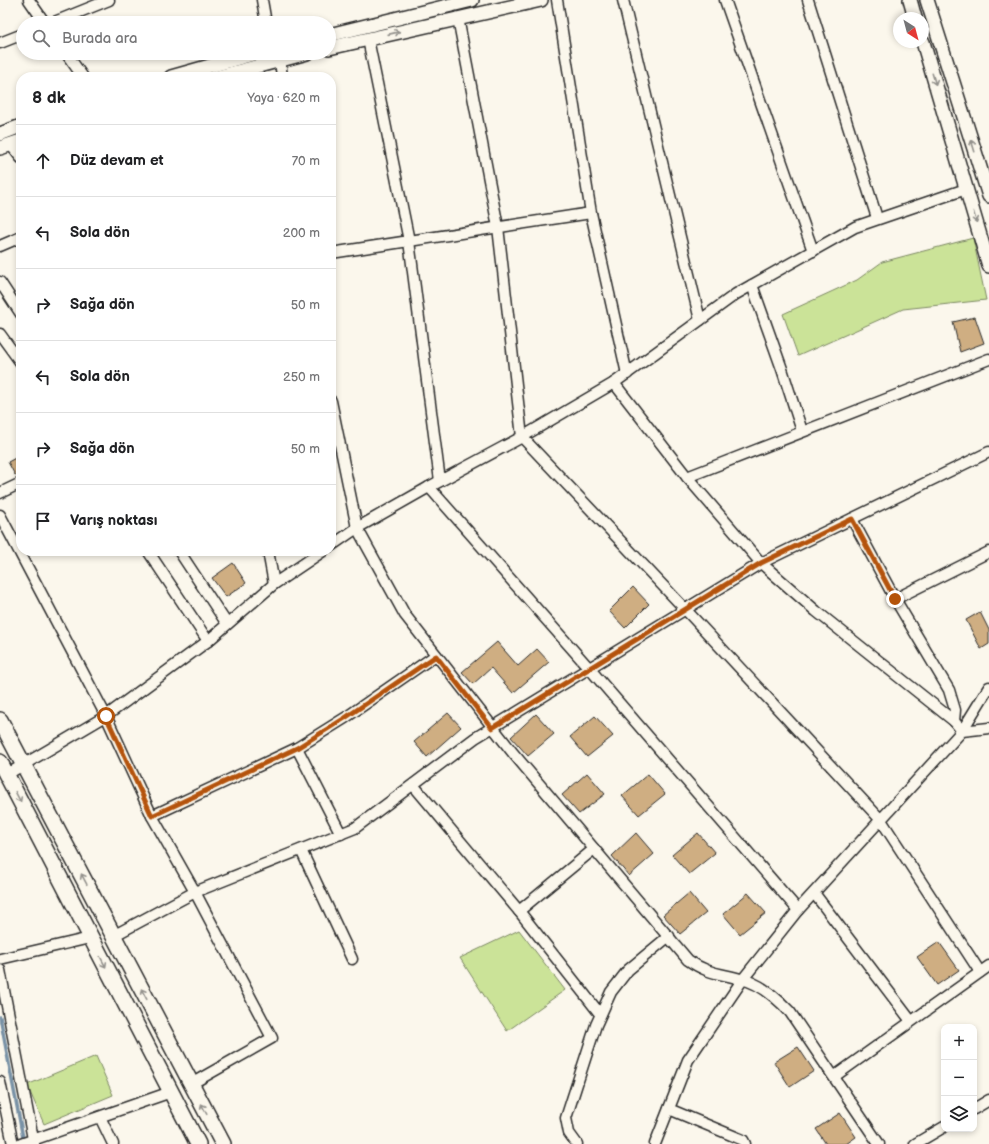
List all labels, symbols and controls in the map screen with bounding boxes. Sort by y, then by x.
north arrow [893,12,929,48]
search box [16,16,336,60]
icon: search [30,27,52,49]
one-way arrow [387,28,400,36]
text: Burada ara [62,29,137,48]
one-way arrow [931,73,938,86]
text: 8 dk [32,88,66,108]
text: Yaya · 620 m [247,90,320,106]
one-way arrow [969,140,976,153]
icon: ahead [32,150,54,172]
text: Düz devam et [70,151,164,170]
text: 70 m [292,153,320,169]
one-way arrow [972,211,979,224]
icon: left [32,222,54,244]
text: Sola dön [70,223,130,242]
text: 200 m [283,225,320,241]
icon: right [32,294,54,316]
text: Sağa dön [70,295,135,314]
text: 50 m [291,297,320,313]
icon: left [32,366,54,388]
text: Sola dön [70,367,130,386]
text: 250 m [283,369,320,385]
icon: right [32,438,54,460]
text: Sağa dön [70,439,135,458]
text: 50 m [291,441,320,457]
icon: arrive [32,510,54,532]
text: Varış noktası [70,511,157,530]
route end [886,590,904,608]
route start [97,707,115,725]
one-way arrow [15,791,22,803]
one-way arrow [79,873,87,885]
one-way arrow [99,956,107,968]
one-way arrow [140,989,147,1001]
map controls [941,1024,977,1132]
button: + [941,1024,977,1060]
button: − [941,1060,977,1096]
button: layers [941,1096,977,1132]
one-way arrow [200,1104,208,1116]

